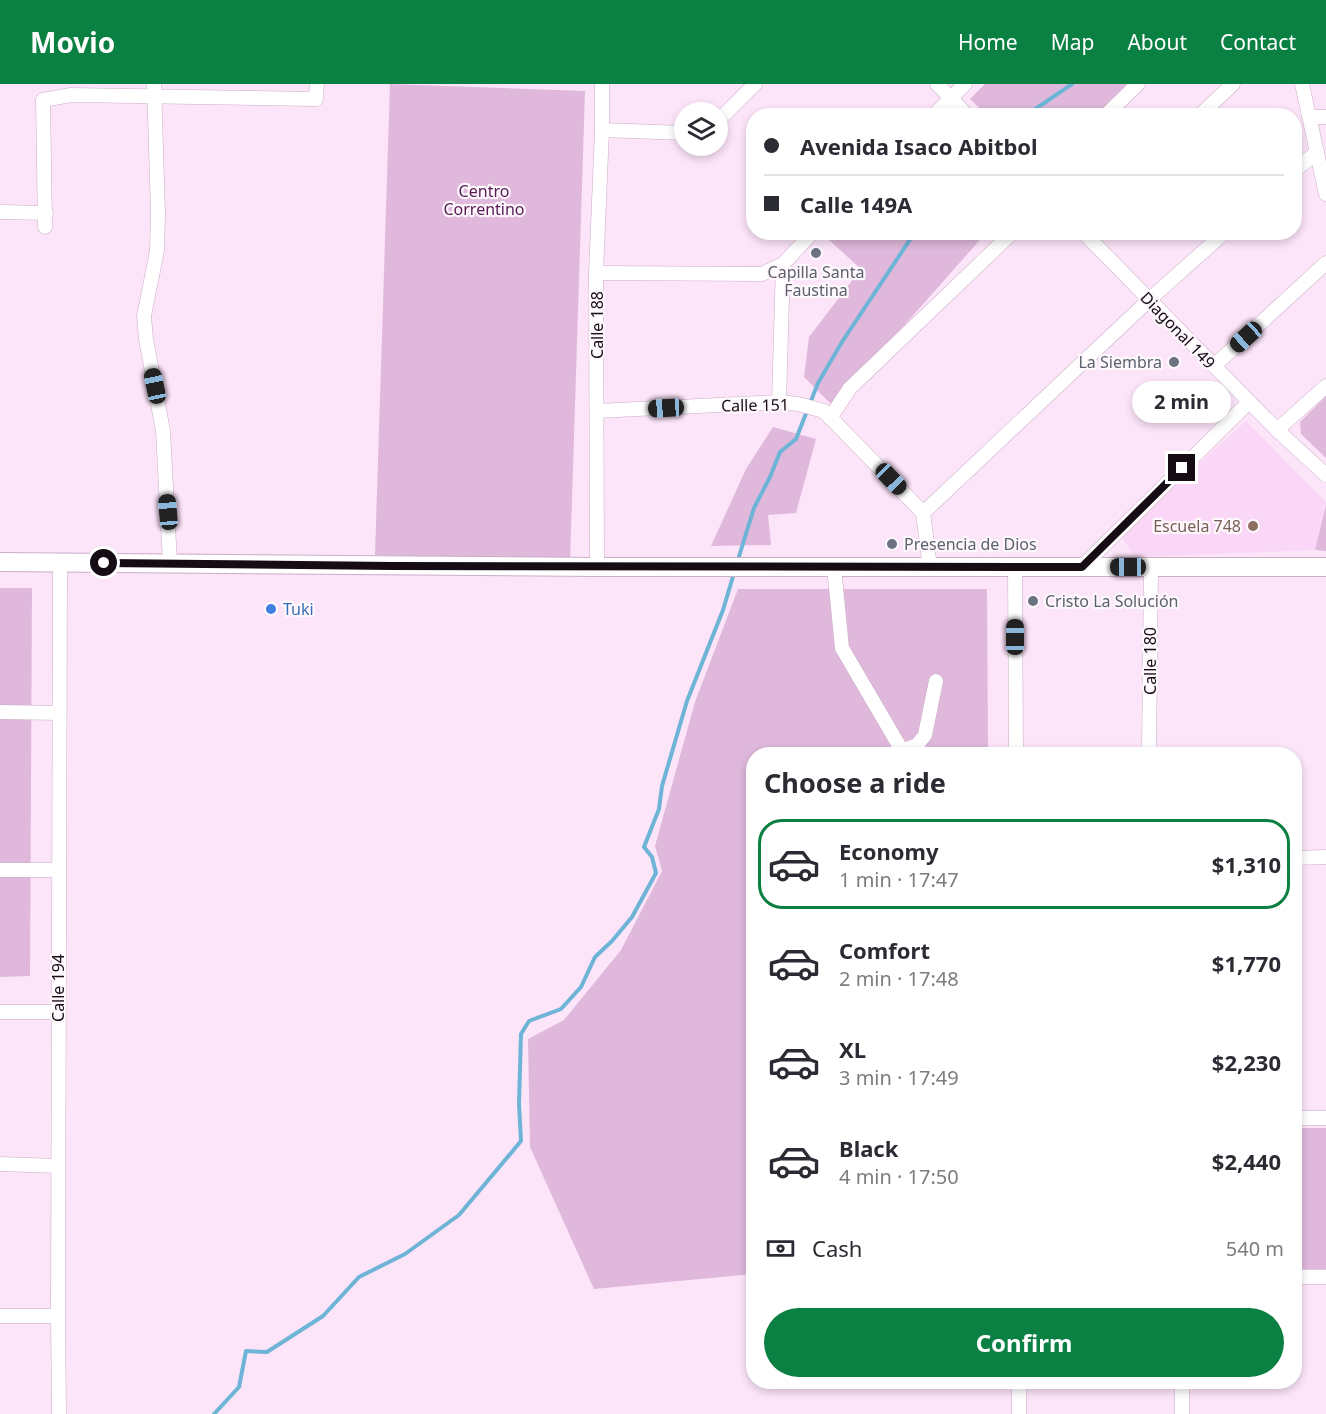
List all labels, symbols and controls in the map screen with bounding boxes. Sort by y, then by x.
text: Movio [30,23,115,61]
text: Home [958,28,1018,56]
text: Map [1051,28,1094,56]
text: About [1127,28,1187,56]
text: Contact [1220,28,1296,56]
map controls [674,102,728,156]
button: layers [674,102,728,156]
text: Avenida Isaco Abitbol [800,131,1038,161]
park label: Centro Correntino [443,180,525,220]
text: Calle 149A [800,189,912,219]
marker: Capilla Santa Faustina [809,246,823,260]
place label: Capilla Santa Faustina [768,261,864,301]
street label: Diagonal 149 [1136,287,1220,373]
street label: Calle 188 [586,291,608,359]
car [1227,318,1265,356]
place label: La Siembra [1078,351,1162,373]
marker: La Siembra [1167,355,1181,369]
car [142,367,168,405]
callout: 2 min [1132,381,1232,423]
text: 2 min [1154,388,1209,415]
street label: Calle 151 [721,393,789,417]
car [648,398,684,418]
route end [1168,454,1195,481]
car [872,460,910,498]
car [157,493,179,531]
place label: Escuela 748 [1153,515,1241,537]
marker: Escuela 748 [1246,519,1260,533]
place label: Presencia de Dios [904,533,1037,555]
marker: Presencia de Dios [885,537,899,551]
route start [90,549,117,576]
car [1110,558,1146,576]
place label: Cristo La Solución [1045,590,1179,612]
marker: Cristo La Solución [1026,594,1040,608]
place label: Tuki [283,598,314,620]
marker: Tuki [264,602,278,616]
car [1006,619,1024,655]
street label: Calle 180 [1139,627,1161,695]
text: Choose a ride [764,764,946,801]
text: Economy [839,836,938,866]
icon: car [767,837,821,891]
text: $1,310 [1212,849,1281,879]
text: 1 min · 17:47 [839,866,959,893]
text: Comfort [839,935,930,965]
icon: car [767,936,821,990]
text: $1,770 [1212,948,1281,978]
street label: Calle 194 [47,954,69,1022]
text: 2 min · 17:48 [839,965,959,992]
text: XL [839,1034,866,1064]
icon: car [767,1035,821,1089]
text: $2,230 [1212,1047,1281,1077]
text: 3 min · 17:49 [839,1064,959,1091]
text: Black [839,1133,898,1163]
icon: car [767,1134,821,1188]
text: $2,440 [1212,1146,1281,1176]
text: 4 min · 17:50 [839,1163,959,1190]
icon: cash [764,1232,797,1265]
text: Cash [812,1233,862,1263]
text: 540 m [1226,1235,1284,1262]
button: Confirm [764,1308,1284,1377]

